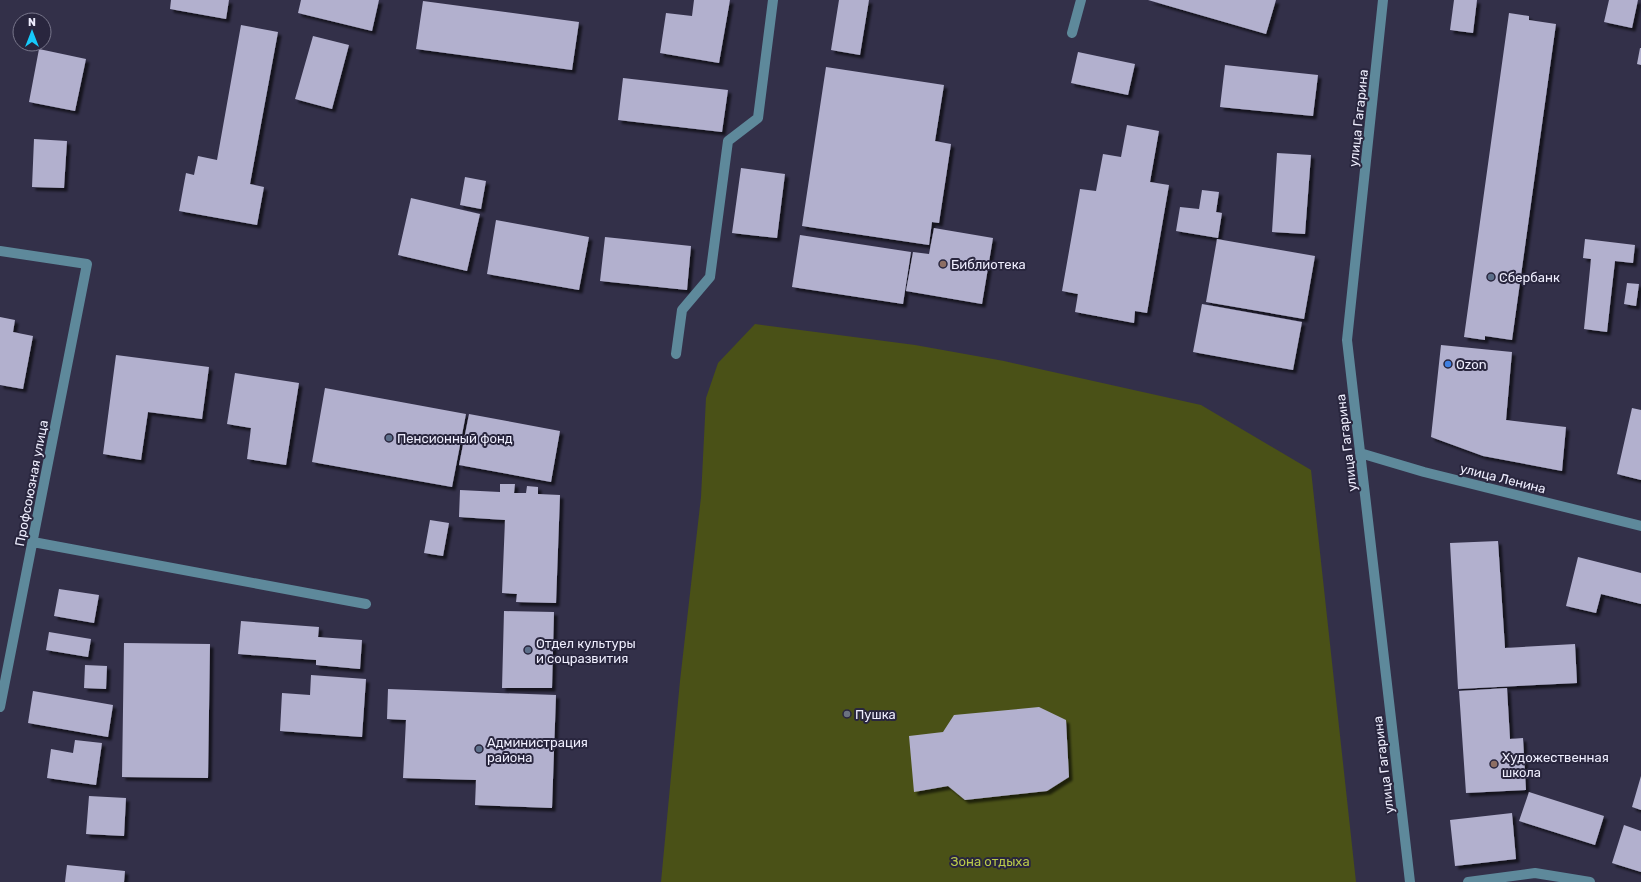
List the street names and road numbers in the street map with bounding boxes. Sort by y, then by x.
street label: улица Гагарина [1346,68,1371,168]
street label: улица Гагарина [1333,393,1360,493]
street label: Профсоюзная улица [12,419,51,547]
street label: улица Ленина [1458,461,1547,496]
street label: улица Гагарина [1370,715,1397,815]

